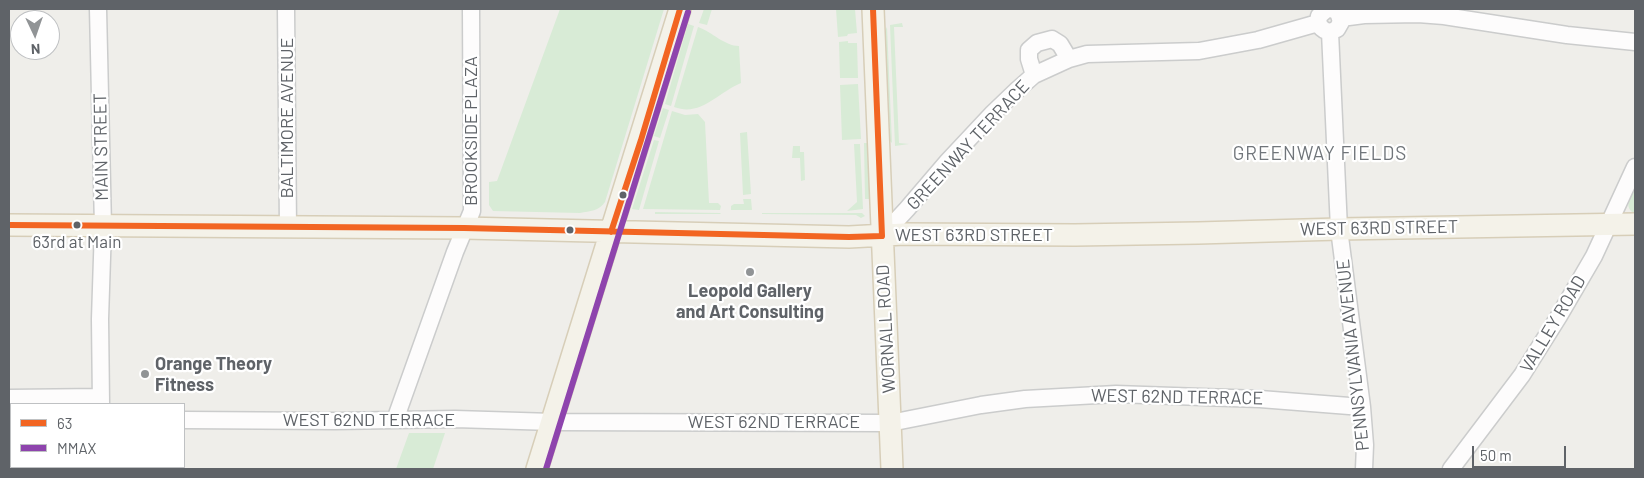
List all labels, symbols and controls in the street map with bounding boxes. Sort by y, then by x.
north arrow [10,10,60,60]
street label: BALTIMORE AVENUE [276,38,298,198]
text: N [31,41,41,58]
street label: BROOKSIDE PLAZA [460,56,482,206]
street label: GREENWAY TERRACE [902,75,1034,215]
street label: MAIN STREET [89,93,113,201]
district label: GREENWAY FIELDS [1231,143,1409,165]
unlabelled marker [618,190,628,200]
street label: WEST 63RD STREET [1300,216,1458,240]
marker: 63rd at Main [72,220,82,230]
street label: WEST 63RD STREET [895,224,1053,246]
unlabelled marker [565,225,575,235]
place label: 63rd at Main [33,232,121,252]
street label: PENNSYLVANIA AVENUE [1332,258,1374,452]
street label: WORNALL ROAD [872,264,900,394]
marker: Leopold Gallery and Art Consulting [744,266,756,278]
street label: VALLEY ROAD [1516,272,1590,376]
place label: Leopold Gallery and Art Consulting [676,280,824,322]
place label: Orange Theory Fitness [155,353,272,396]
marker: Orange Theory Fitness [139,368,151,380]
street label: WEST 62ND TERRACE [1091,385,1263,409]
legend [10,403,185,468]
street label: WEST 62ND TERRACE [283,409,455,431]
street label: WEST 62ND TERRACE [688,411,860,433]
text: 63 [57,414,72,432]
scale bar [1474,436,1568,468]
text: MMAX [57,439,96,457]
text: 50 m [1480,446,1512,464]

